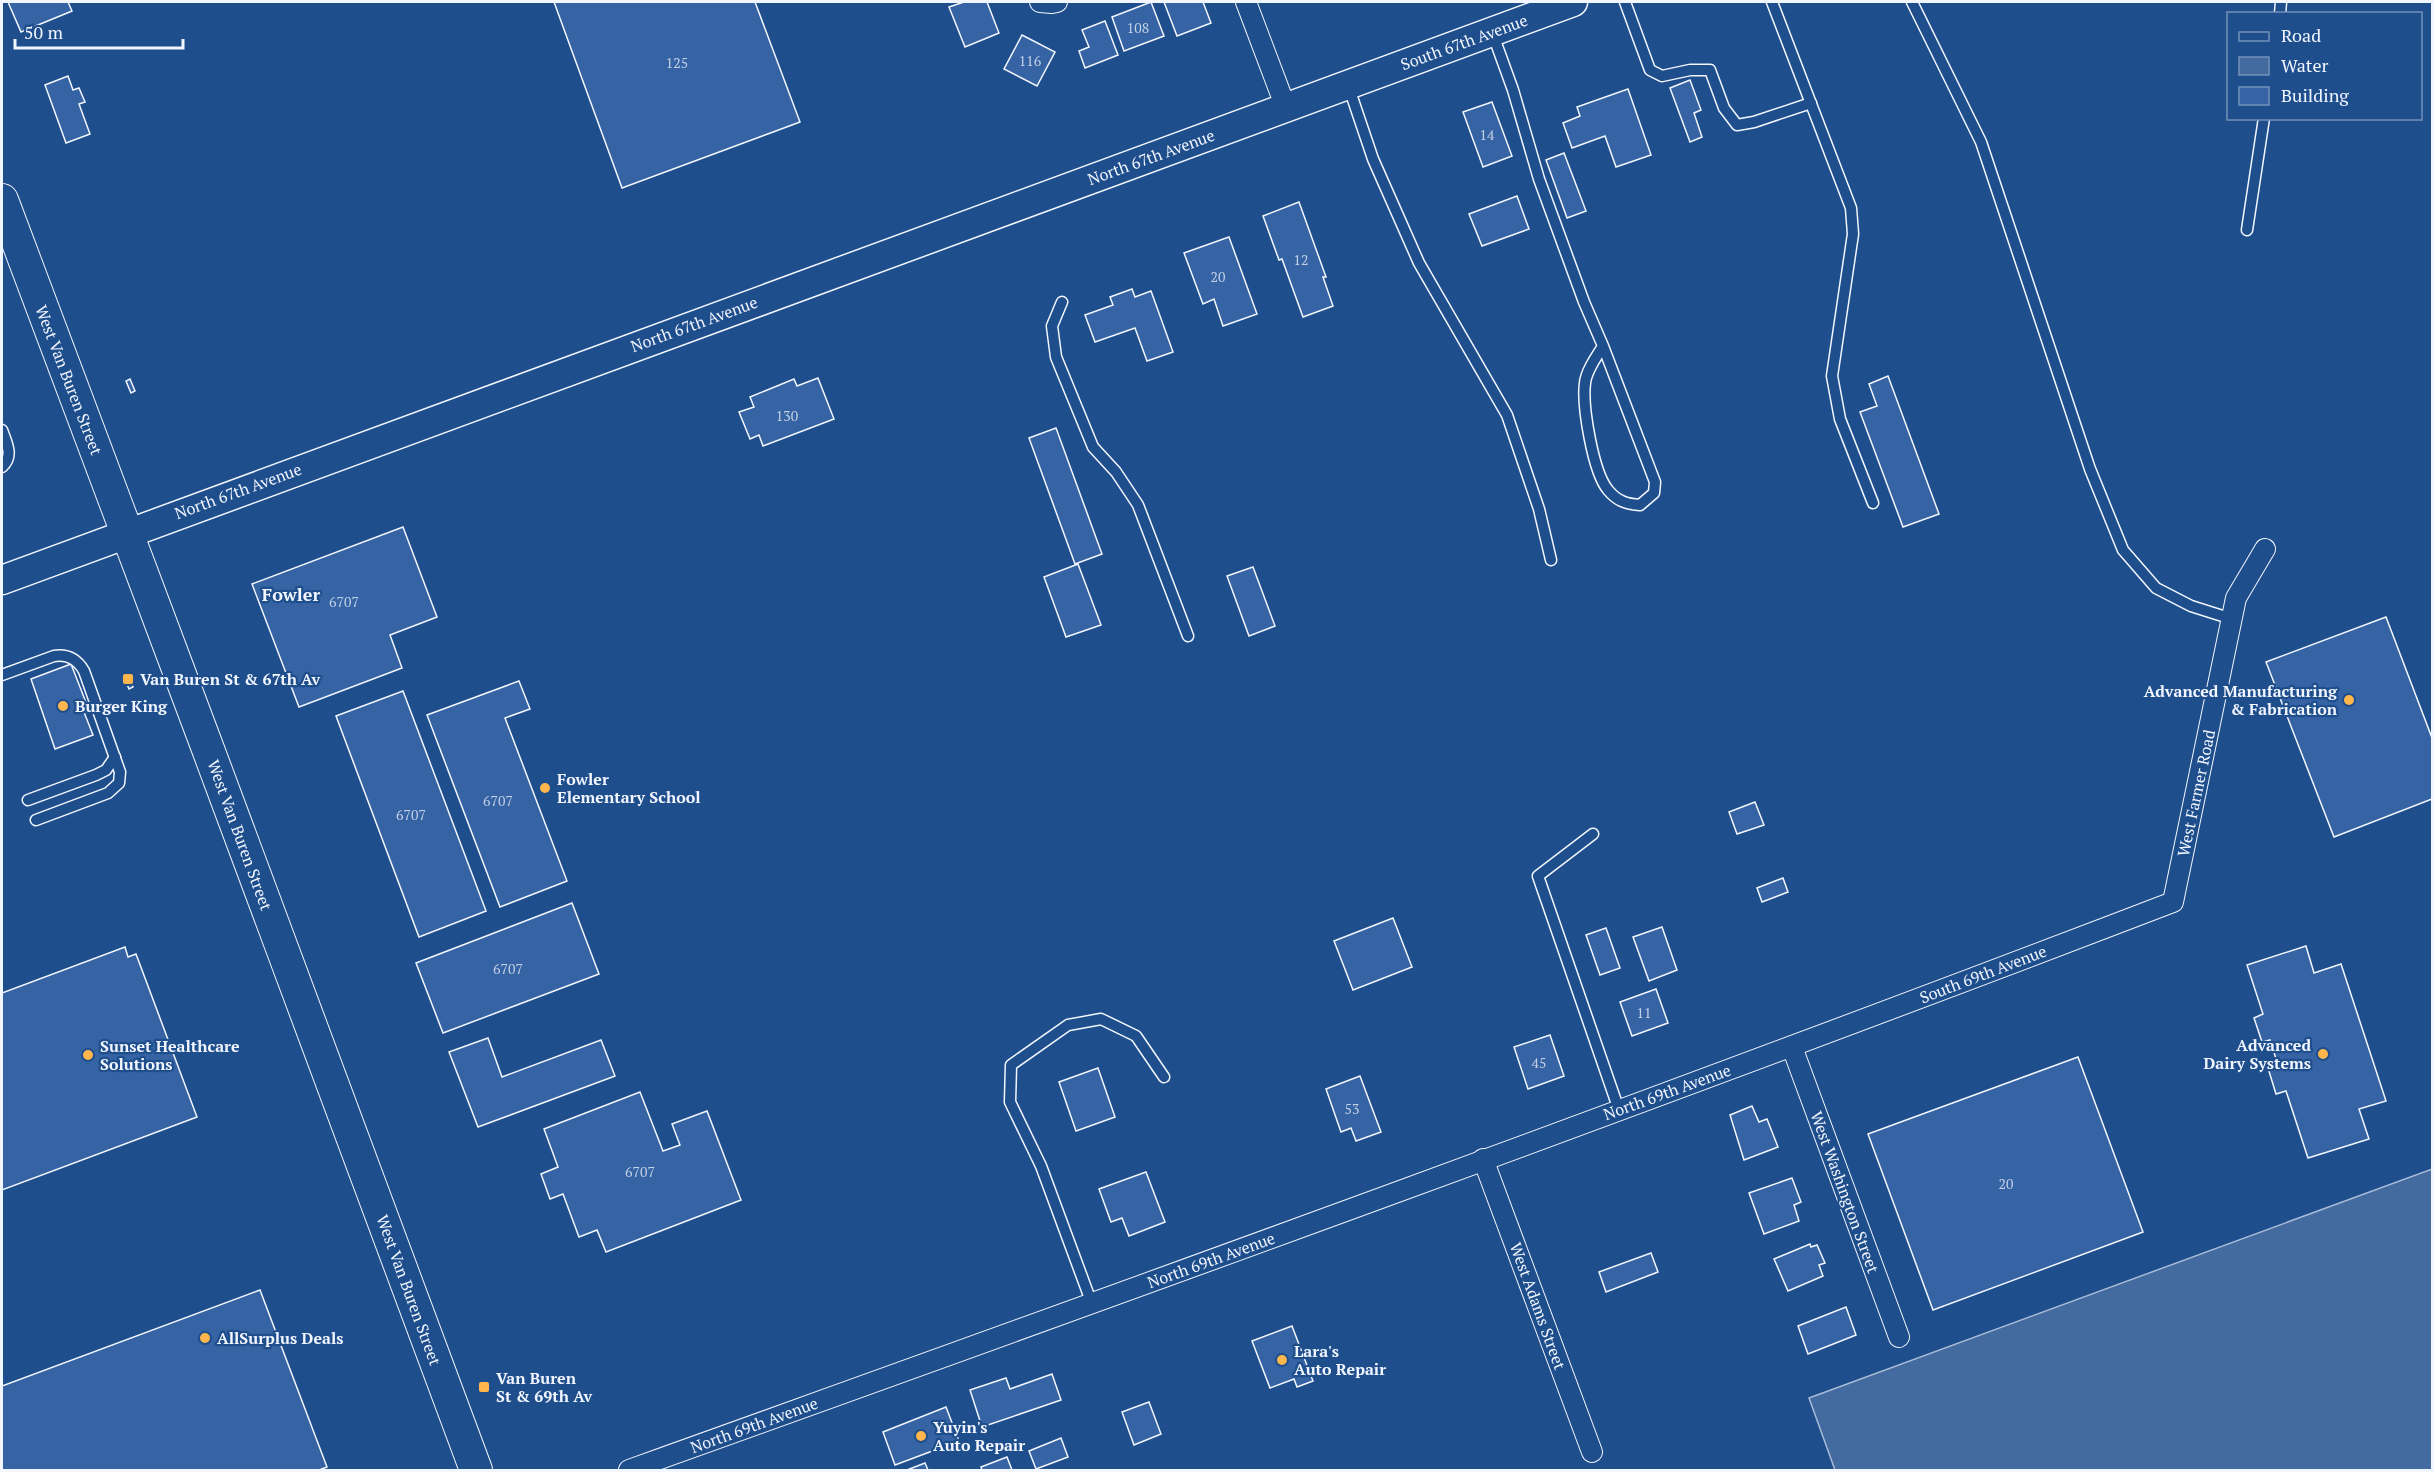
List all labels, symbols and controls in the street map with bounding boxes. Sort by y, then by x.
street label: South 67th Avenue [1398,9,1530,75]
scale bar [15,12,183,50]
legend [2227,12,2422,120]
house number: 108 [1127,18,1149,37]
text: 50 m [24,20,64,44]
text: Road [2281,23,2321,47]
house number: 116 [1019,51,1042,70]
house number: 125 [666,53,688,72]
text: Water [2281,53,2328,77]
text: Building [2281,83,2349,107]
street label: North 67th Avenue [1084,124,1218,190]
house number: 14 [1480,125,1495,144]
house number: 12 [1294,250,1308,269]
house number: 20 [1211,267,1225,286]
street label: North 67th Avenue [627,291,761,357]
street label: West Van Buren Street [30,302,108,458]
house number: 130 [776,406,798,425]
street label: North 67th Avenue [171,458,305,524]
district label: Fowler [262,582,320,606]
house number: 6707 [329,592,359,611]
place label: Van Buren St & 67th Av [140,668,321,690]
marker: Van Buren St & 67th Av [121,672,135,686]
place label: Advanced Manufacturing & Fabrication [2144,680,2338,720]
marker: Advanced Manufacturing & Fabrication [2342,693,2356,707]
place label: Burger King [75,695,168,717]
marker: Burger King [56,699,70,713]
street label: West Farmer Road [2172,727,2220,858]
street label: West Van Buren Street [203,757,277,913]
place label: Fowler Elementary School [557,768,701,808]
marker: Fowler Elementary School [538,781,552,795]
house number: 6707 [483,791,513,810]
house number: 6707 [396,805,426,824]
street label: South 69th Avenue [1916,940,2050,1008]
house number: 6707 [493,959,523,978]
house number: 11 [1637,1003,1651,1022]
place label: Advanced Dairy Systems [2204,1034,2311,1074]
place label: Sunset Healthcare Solutions [100,1035,240,1075]
marker: Advanced Dairy Systems [2316,1047,2330,1061]
marker: Sunset Healthcare Solutions [81,1048,95,1062]
house number: 45 [1532,1053,1546,1072]
street label: North 69th Avenue [1600,1059,1734,1125]
house number: 53 [1345,1099,1359,1118]
street label: West Washington Street [1805,1108,1885,1276]
house number: 6707 [625,1162,655,1181]
house number: 20 [1999,1174,2013,1193]
street label: West Van Buren Street [372,1212,446,1368]
street label: North 69th Avenue [1144,1227,1278,1293]
street label: West Adams Street [1505,1239,1571,1373]
place label: AllSurplus Deals [217,1327,343,1349]
marker: AllSurplus Deals [198,1331,212,1345]
place label: Lara's Auto Repair [1294,1340,1386,1380]
marker: Lara's Auto Repair [1275,1353,1289,1367]
place label: Van Buren St & 69th Av [496,1367,593,1407]
marker: Van Buren St & 69th Av [477,1380,491,1394]
street label: North 69th Avenue [687,1392,821,1458]
place label: Yuyin's Auto Repair [933,1416,1025,1456]
marker: Yuyin's Auto Repair [914,1429,928,1443]

